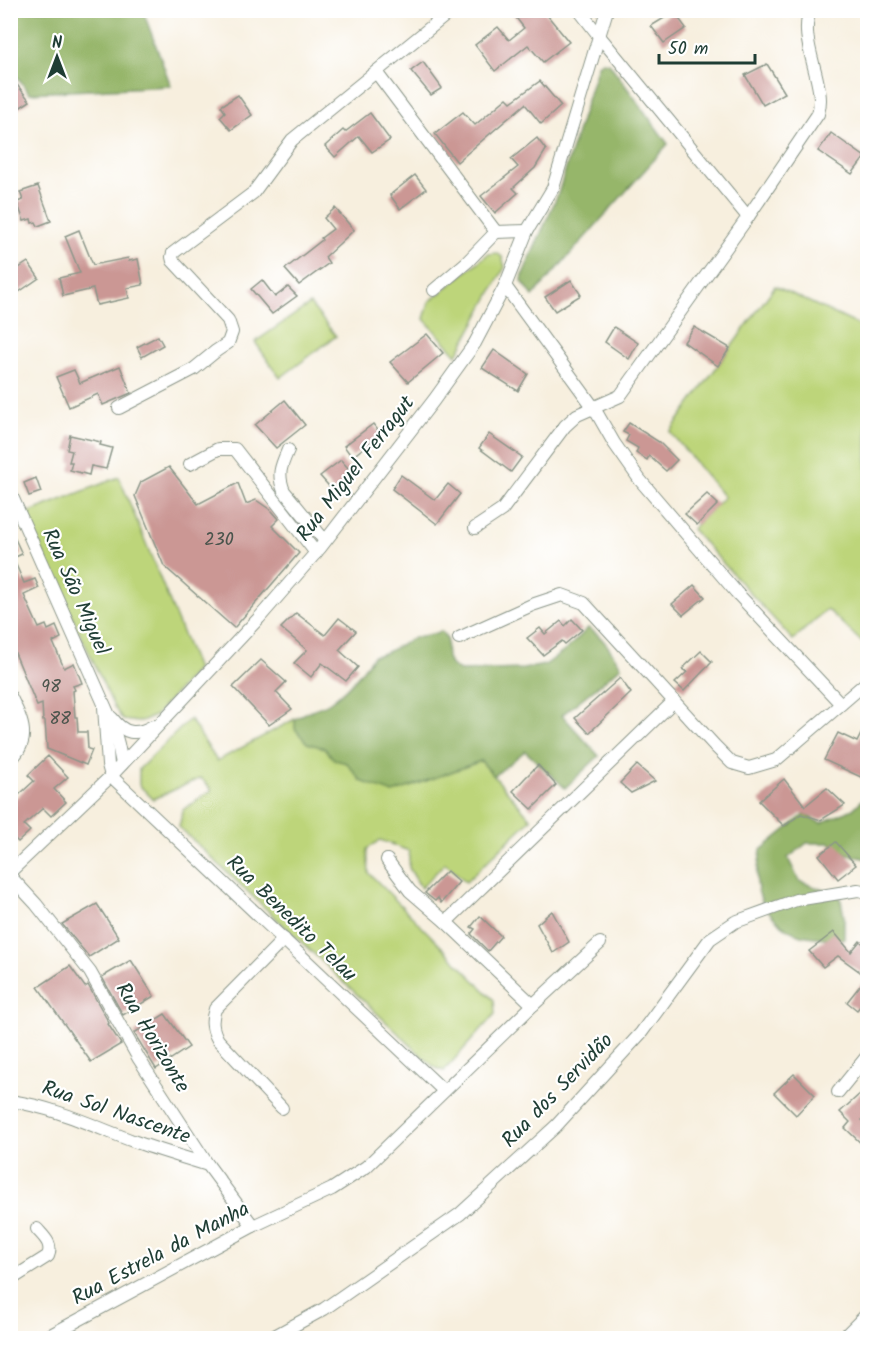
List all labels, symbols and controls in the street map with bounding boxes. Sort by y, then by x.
north arrow [27,27,87,87]
scale bar [659,27,755,65]
text: N [52,31,62,56]
text: 50 m [668,35,708,64]
street label: Rua Miguel Ferragut [288,388,424,549]
street label: Rua São Miguel [32,523,118,661]
house number: 230 [204,526,234,555]
house number: 98 [41,673,61,702]
house number: 88 [49,705,71,734]
street label: Rua Benedito Telau [218,848,364,990]
street label: Rua Horizonte [106,976,198,1100]
street label: Rua dos Servidão [494,1026,622,1156]
street label: Rua Sol Nascente [37,1072,195,1154]
street label: Rua Estrela da Manha [66,1193,256,1315]

